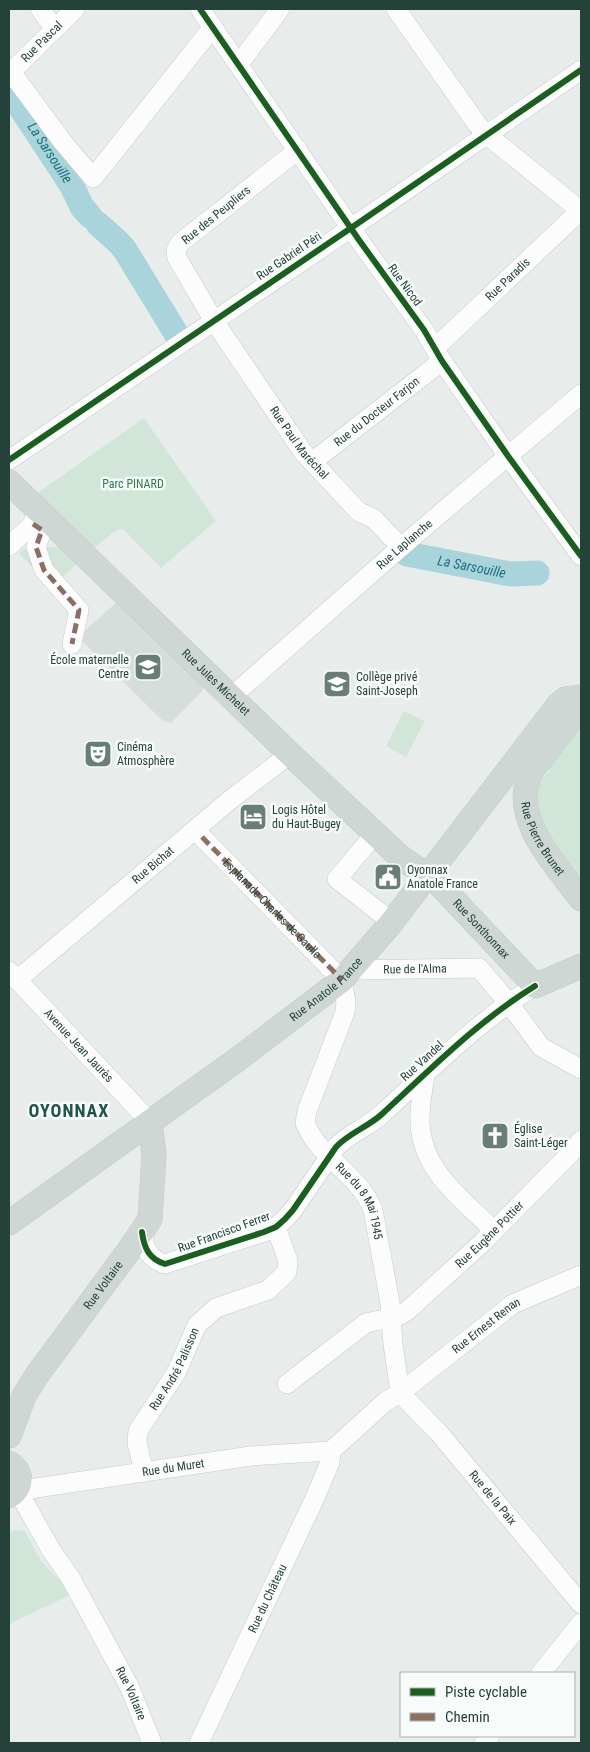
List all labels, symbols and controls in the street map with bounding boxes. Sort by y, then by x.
street label: Rue Pascal [18,18,65,65]
water label: La Sarsouille [24,119,76,186]
street label: Rue des Peupliers [179,183,253,247]
street label: Rue Gabriel Péri [254,229,324,283]
street label: Rue Paradis [482,255,533,304]
street label: Rue Nicod [385,261,425,309]
street label: Rue du Docteur Farjon [331,374,422,449]
street label: Rue Paul Maréchal [267,404,331,482]
park label: Parc PINARD [102,477,164,491]
street label: Rue Laplanche [374,516,435,572]
water label: La Sarsouille [436,552,507,581]
street label: Rue Jules Michelet [179,646,253,719]
place label: École maternelle Centre [50,652,129,681]
school or university icon: École maternelle Centre [133,652,163,682]
school or university icon: Collège privé Saint-Joseph [322,669,352,699]
place label: Collège privé Saint-Joseph [356,670,418,698]
theatre icon: Cinéma Atmosphère [83,739,113,769]
place label: Cinéma Atmosphère [117,740,175,768]
street label: Rue Pierre Brunet [518,801,568,879]
hotel icon: Logis Hôtel du Haut-Bugey [238,802,268,832]
place label: Logis Hôtel du Haut-Bugey [272,803,341,831]
street label: Rue Bichat [129,843,177,887]
street label: Esplanade Charles de Gaulle [220,855,324,962]
public building icon: Oyonnax Anatole France [373,862,403,892]
place label: Oyonnax Anatole France [407,863,478,891]
street label: Rue Sonthonnax [450,896,513,962]
street label: Rue Anatole France [287,954,365,1024]
street label: Rue de l'Alma [383,962,447,976]
street label: Avenue Jean Jaurès [41,1006,116,1085]
street label: Rue Vandel [398,1038,446,1084]
district label: OYONNAX [29,1100,109,1121]
church icon: Église Saint-Léger [480,1121,510,1151]
place label: Église Saint-Léger [514,1121,568,1150]
street label: Rue du 8 Mai 1945 [333,1160,385,1241]
street label: Rue Eugène Pottier [452,1198,527,1271]
street label: Rue Francisco Ferrer [176,1209,272,1255]
street label: Rue Voltaire [81,1258,126,1312]
street label: Rue Ernest Renan [449,1295,523,1356]
street label: Rue André Palisson [146,1325,202,1413]
street label: Rue du Muret [141,1456,206,1479]
street label: Rue de la Paix [466,1468,519,1528]
street label: Rue du Château [245,1562,290,1635]
street label: Rue Voltaire [113,1664,149,1723]
legend [400,1672,575,1737]
text: Piste cyclable [445,1683,527,1701]
text: Chemin [445,1708,490,1726]

